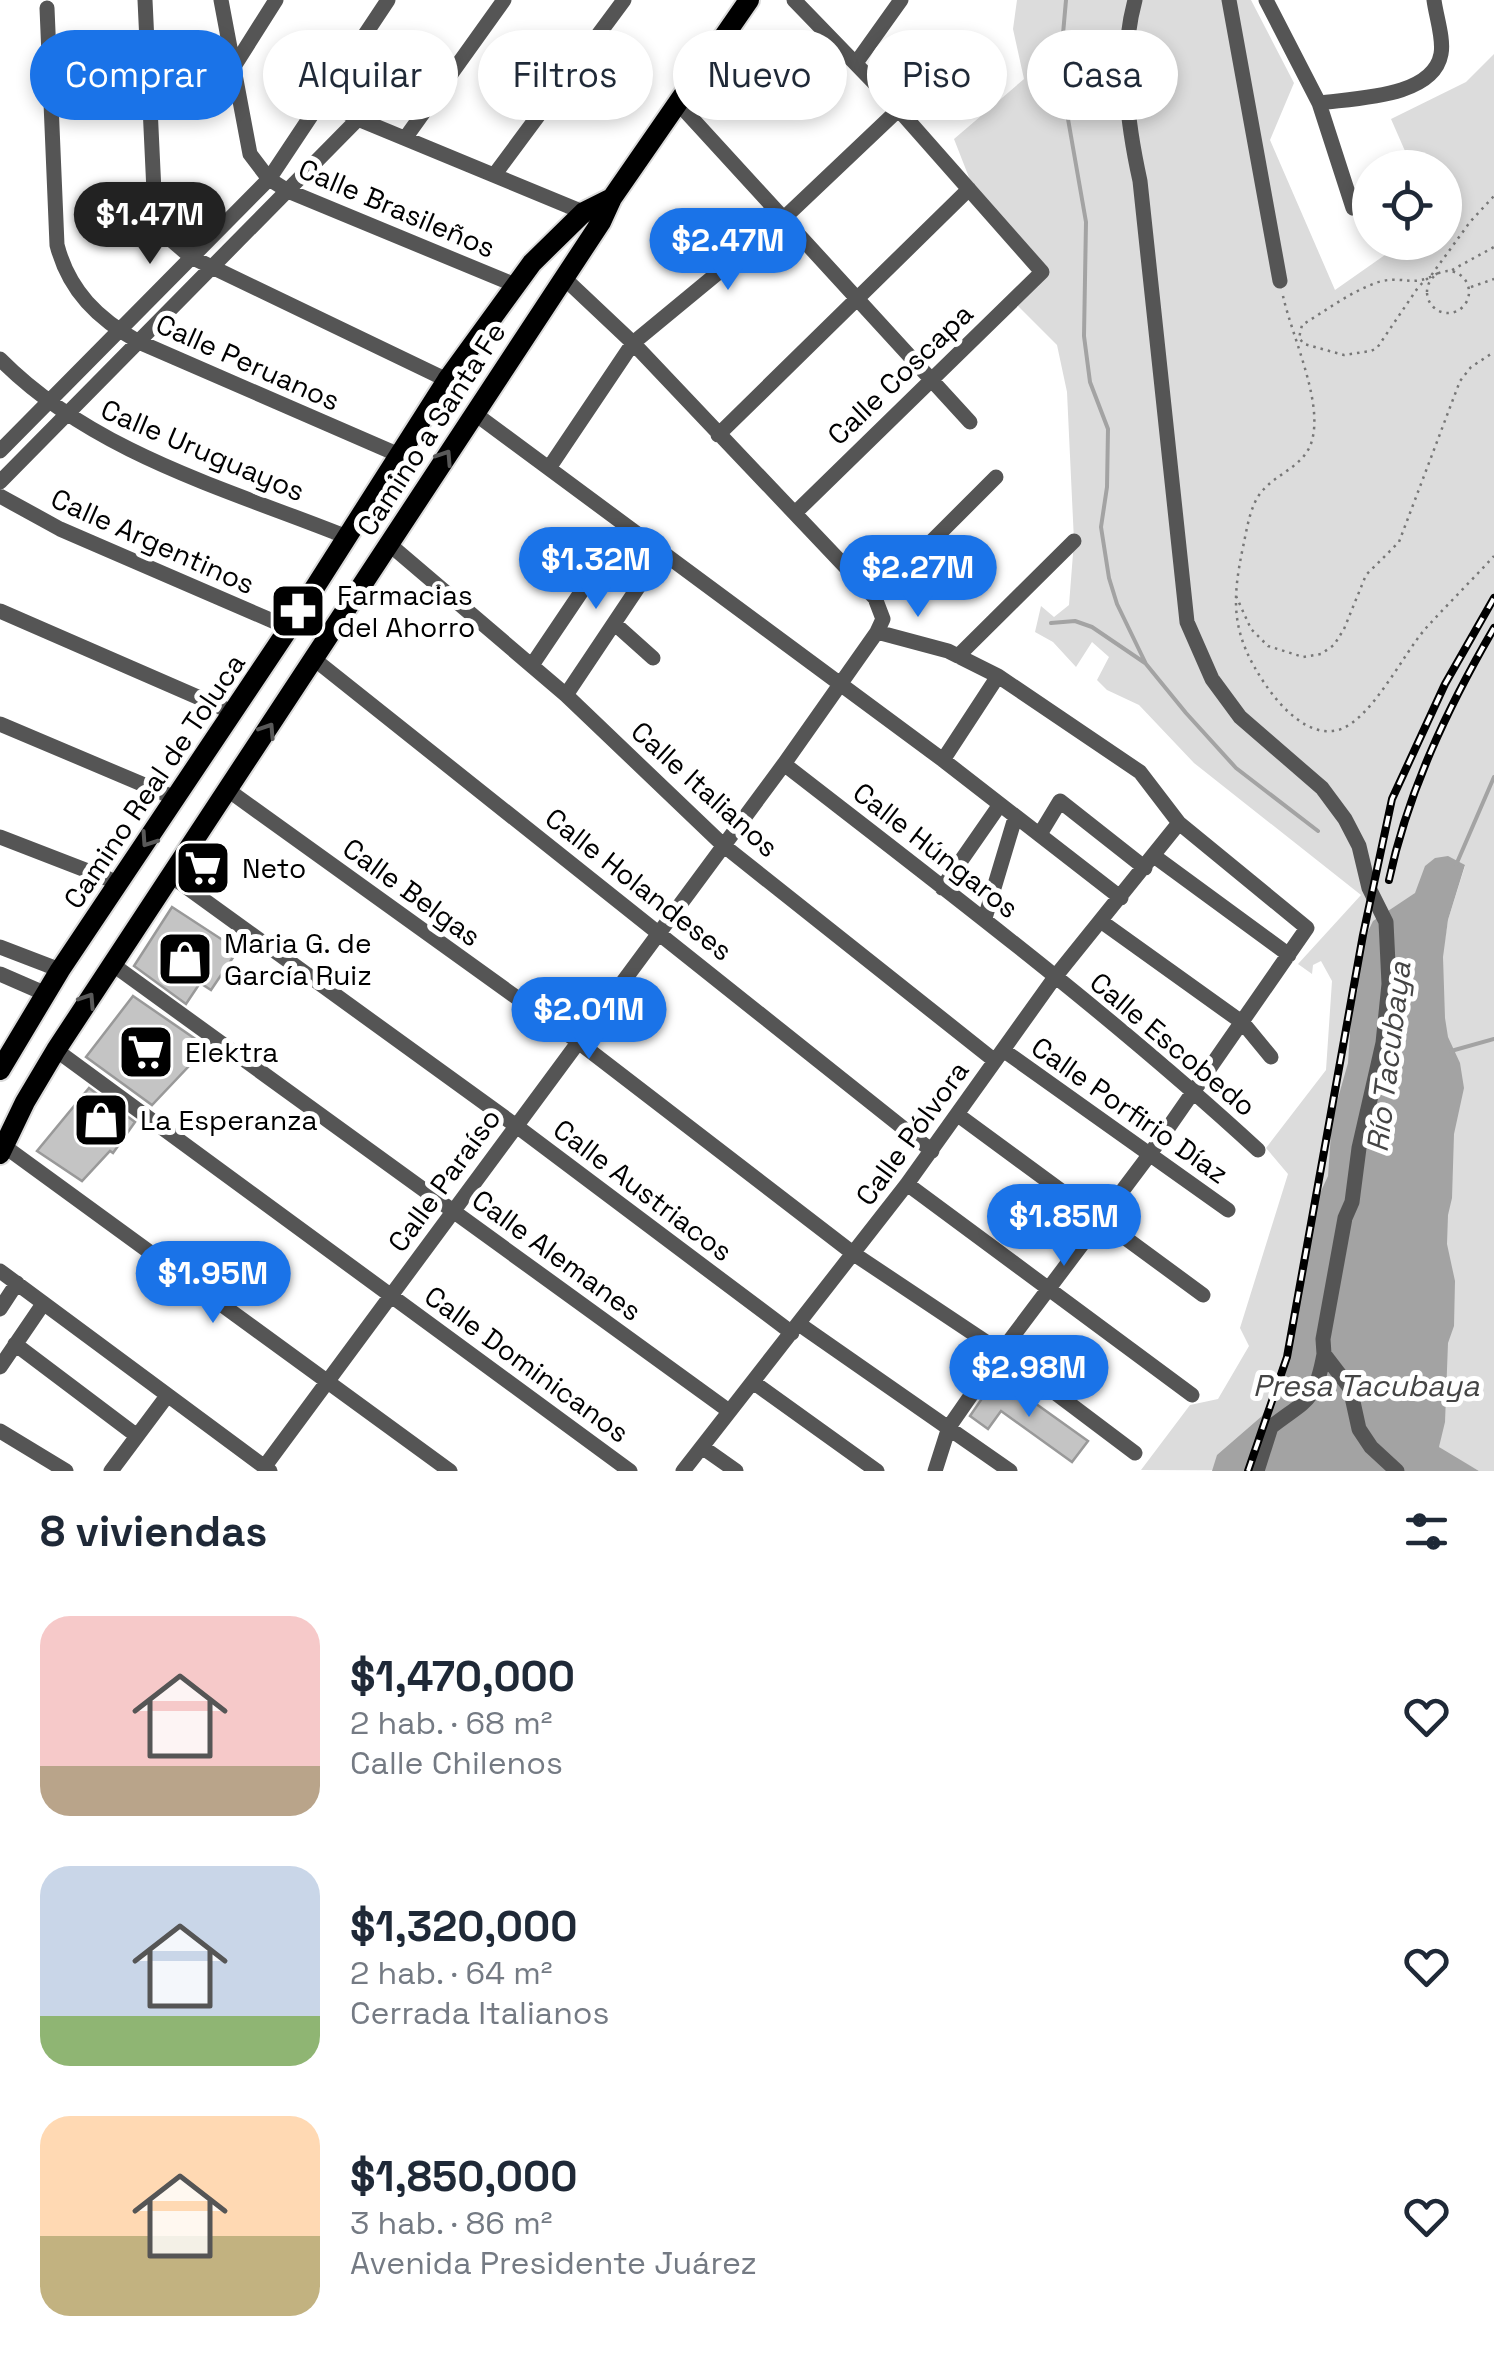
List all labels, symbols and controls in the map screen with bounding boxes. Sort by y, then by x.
chip: Comprar [30,30,243,120]
chip: Alquilar [263,30,458,120]
chip: Filtros [478,30,653,120]
chip: Nuevo [673,30,847,120]
chip: Piso [867,30,1007,120]
chip: Casa [1027,30,1178,120]
street label: Calle Brasileños [293,150,501,266]
map controls [1352,150,1462,260]
button: locate [1352,150,1462,260]
pin: $1.47M [69,182,231,267]
text: $1.47M [96,194,204,234]
pin: $2.47M [647,208,809,293]
text: $2.47M [672,220,784,260]
street label: Calle Coscapa [820,296,980,452]
street label: Calle Peruanos [150,305,346,419]
street label: Camino a Santa Fe [348,315,514,543]
street label: Calle Uruguayos [96,391,310,509]
one-way arrow [433,450,452,468]
street label: Calle Argentinos [46,480,260,602]
pin: $1.32M [515,527,677,612]
pin: $2.27M [837,535,999,620]
text: $1.32M [541,539,651,579]
text: $2.27M [862,547,974,587]
place label: Farmacias del Ahorro [337,577,475,645]
pharmacy icon: Farmacias del Ahorro [268,581,328,641]
street label: Camino Real de Toluca [55,647,253,915]
street label: Calle Italianos [624,713,786,865]
one-way arrow [255,722,274,740]
street label: Calle Húngaros [846,774,1026,926]
street label: Calle Holandeses [538,800,740,968]
one-way arrow [141,829,160,847]
street label: Calle Belgas [336,830,488,954]
supermarket icon: Neto [173,838,233,898]
place label: Neto [242,850,306,886]
place label: Maria G. de García Ruiz [224,925,372,993]
shop icon: Maria G. de García Ruiz [155,929,215,989]
water label: Río Tacubaya [1357,959,1420,1154]
street label: Calle Escobedo [1082,964,1264,1124]
pin: $2.01M [508,977,670,1062]
text: $2.01M [534,989,644,1029]
one-way arrow [76,993,95,1011]
supermarket icon: Elektra [116,1022,176,1082]
street label: Calle Porfirio Díaz [1024,1029,1236,1191]
place label: Elektra [185,1034,278,1070]
street label: Calle Pólvora [847,1054,977,1212]
shop icon: La Esperanza [71,1090,131,1150]
street label: Calle Paraíso [380,1101,508,1259]
place label: La Esperanza [140,1102,318,1138]
street label: Calle Austriacos [546,1111,740,1269]
street label: Calle Alemanes [465,1181,649,1329]
pin: $1.85M [983,1184,1145,1269]
text: $1.85M [1009,1196,1119,1236]
pin: $1.95M [132,1241,294,1326]
text: $1.95M [158,1253,268,1293]
street label: Calle Dominicanos [418,1278,636,1450]
pin: $2.98M [948,1335,1110,1420]
text: $2.98M [971,1347,1087,1387]
water label: Presa Tacubaya [1253,1366,1480,1405]
icon: filters [1399,1504,1454,1559]
text: 8 viviendas [40,1505,267,1558]
text: $1,470,000 [350,1650,575,1703]
icon: home [120,1656,240,1776]
icon: heart [1399,1689,1454,1744]
text: 2 hab. · 68 m² [350,1703,552,1743]
text: Calle Chilenos [350,1743,563,1783]
text: $1,320,000 [350,1900,577,1953]
icon: home [120,1906,240,2026]
icon: heart [1399,1939,1454,1994]
text: 2 hab. · 64 m² [350,1953,552,1993]
text: Cerrada Italianos [350,1993,609,2033]
text: $1,850,000 [350,2150,577,2203]
icon: home [120,2156,240,2276]
icon: heart [1399,2189,1454,2244]
text: 3 hab. · 86 m² [350,2203,552,2243]
text: Avenida Presidente Juárez [350,2243,757,2283]

